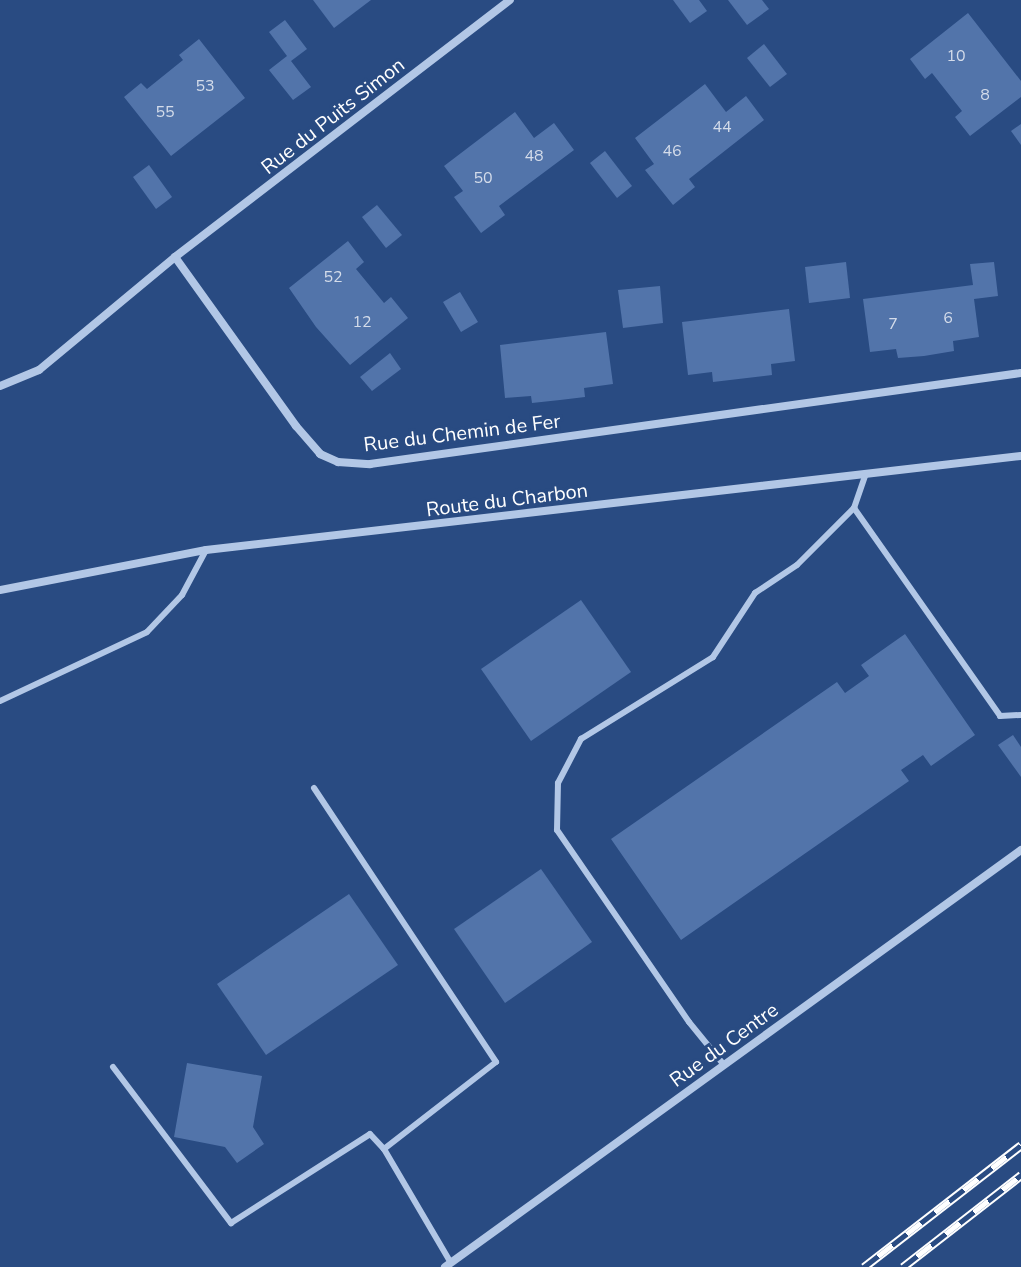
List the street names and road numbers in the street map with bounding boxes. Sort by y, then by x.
street label: Rue du Puits Simon [257,53,409,179]
street label: Rue du Chemin de Fer [362,409,562,457]
street label: Route du Charbon [425,478,589,522]
street label: Rue du Centre [665,998,783,1092]

